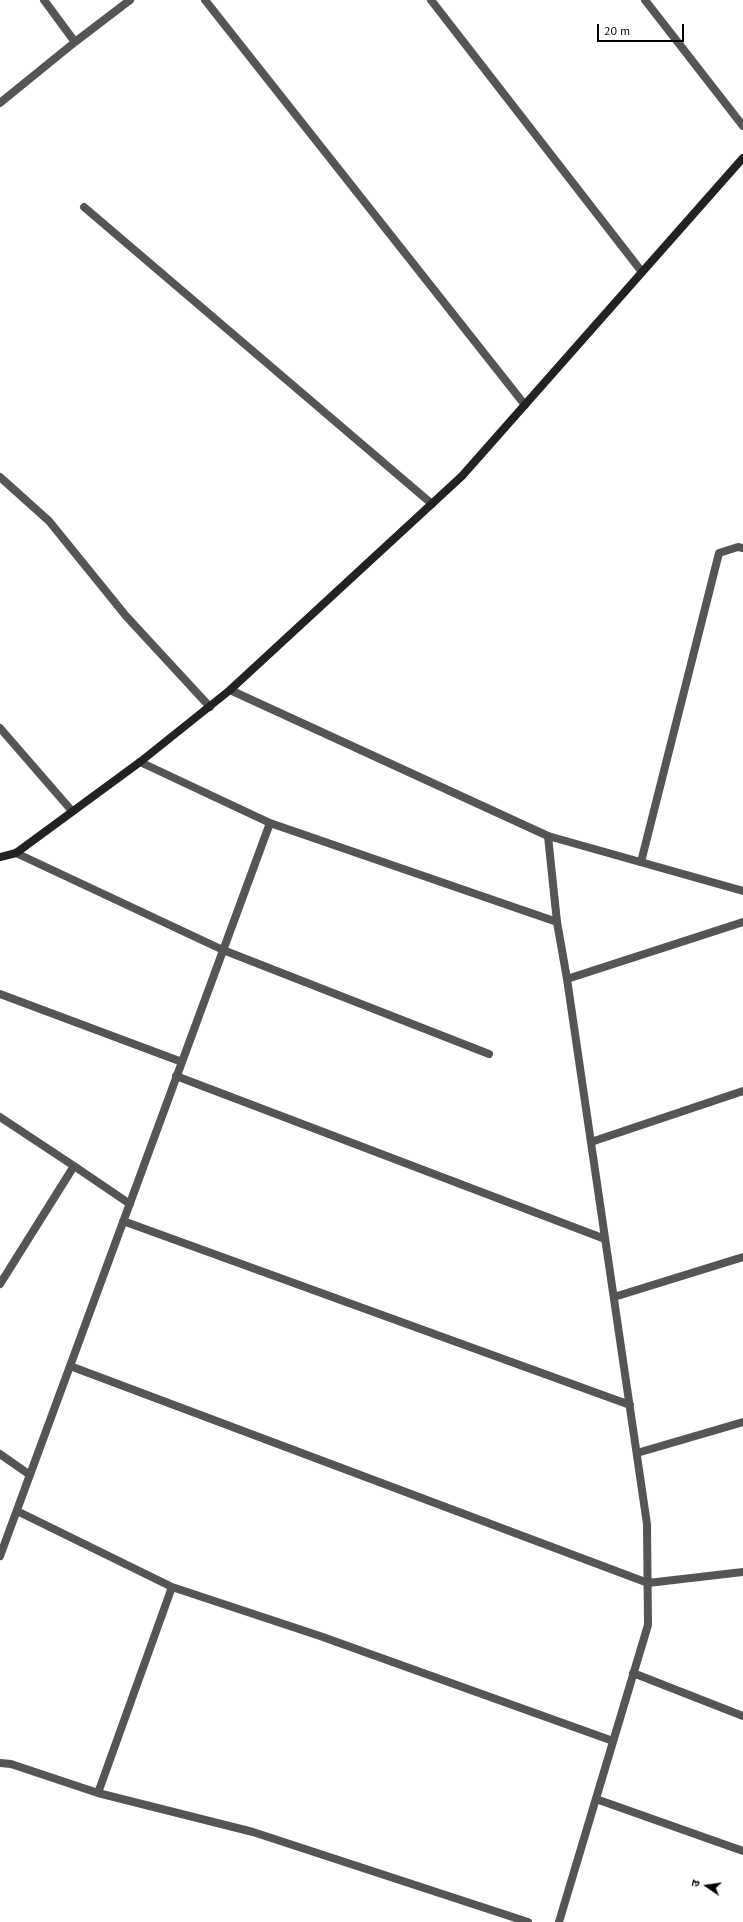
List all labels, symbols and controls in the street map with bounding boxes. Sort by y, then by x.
scale bar [599,16,686,42]
text: 20 m [604,23,630,38]
north arrow [687,1866,727,1906]
text: उ [688,1879,703,1888]

